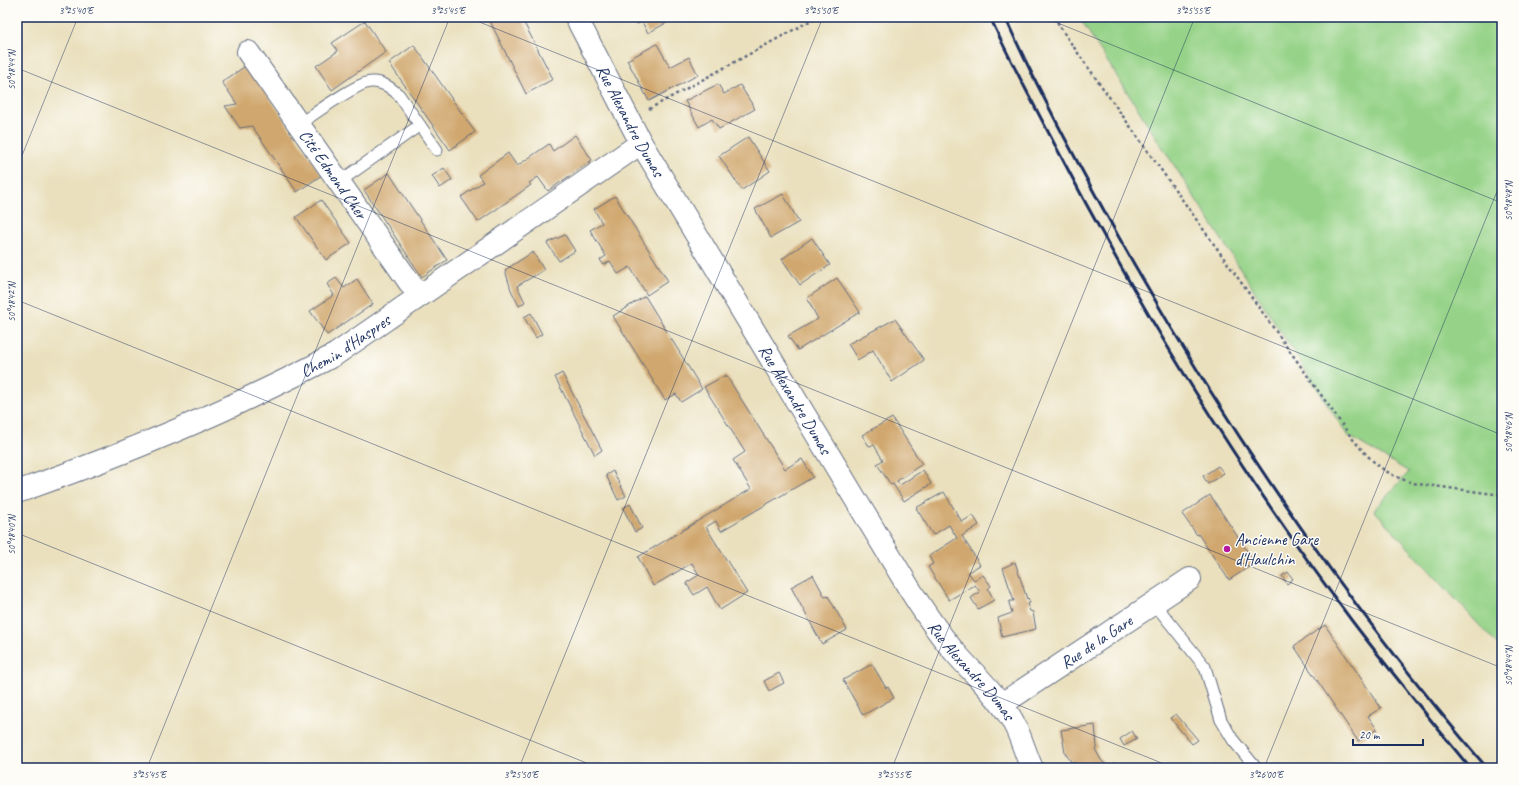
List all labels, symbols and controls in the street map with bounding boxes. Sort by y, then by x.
text: 3°25'40"E [59,4,95,17]
text: 3°25'45"E [431,4,467,17]
text: 3°25'50"E [804,4,840,17]
text: 3°25'55"E [1176,4,1212,17]
text: 50°18'44"N [5,48,18,90]
street label: Rue Alexandre Dumas [592,61,670,182]
street label: Cité Edmond Cher [295,125,373,224]
text: 50°18'48"N [1502,179,1515,221]
text: 50°18'42"N [5,280,18,322]
street label: Chemin d'Haspres [297,308,396,382]
street label: Rue Alexandre Dumas [754,341,837,460]
text: 50°18'46"N [1502,411,1515,453]
text: 50°18'40"N [5,513,18,555]
place label: Ancienne Gare d'Haulchin [1235,529,1319,570]
marker: Ancienne Gare d'Haulchin [1222,544,1232,554]
street label: Rue de la Gare [1056,609,1137,673]
street label: Rue Alexandre Dumas [923,617,1021,726]
text: 50°18'44"N [1502,644,1515,686]
scale bar [1353,721,1423,747]
text: 20 m [1359,727,1381,743]
text: 3°25'45"E [132,768,168,781]
text: 3°25'50"E [504,768,540,781]
text: 3°25'55"E [877,768,913,781]
text: 3°26'00"E [1249,768,1285,781]

